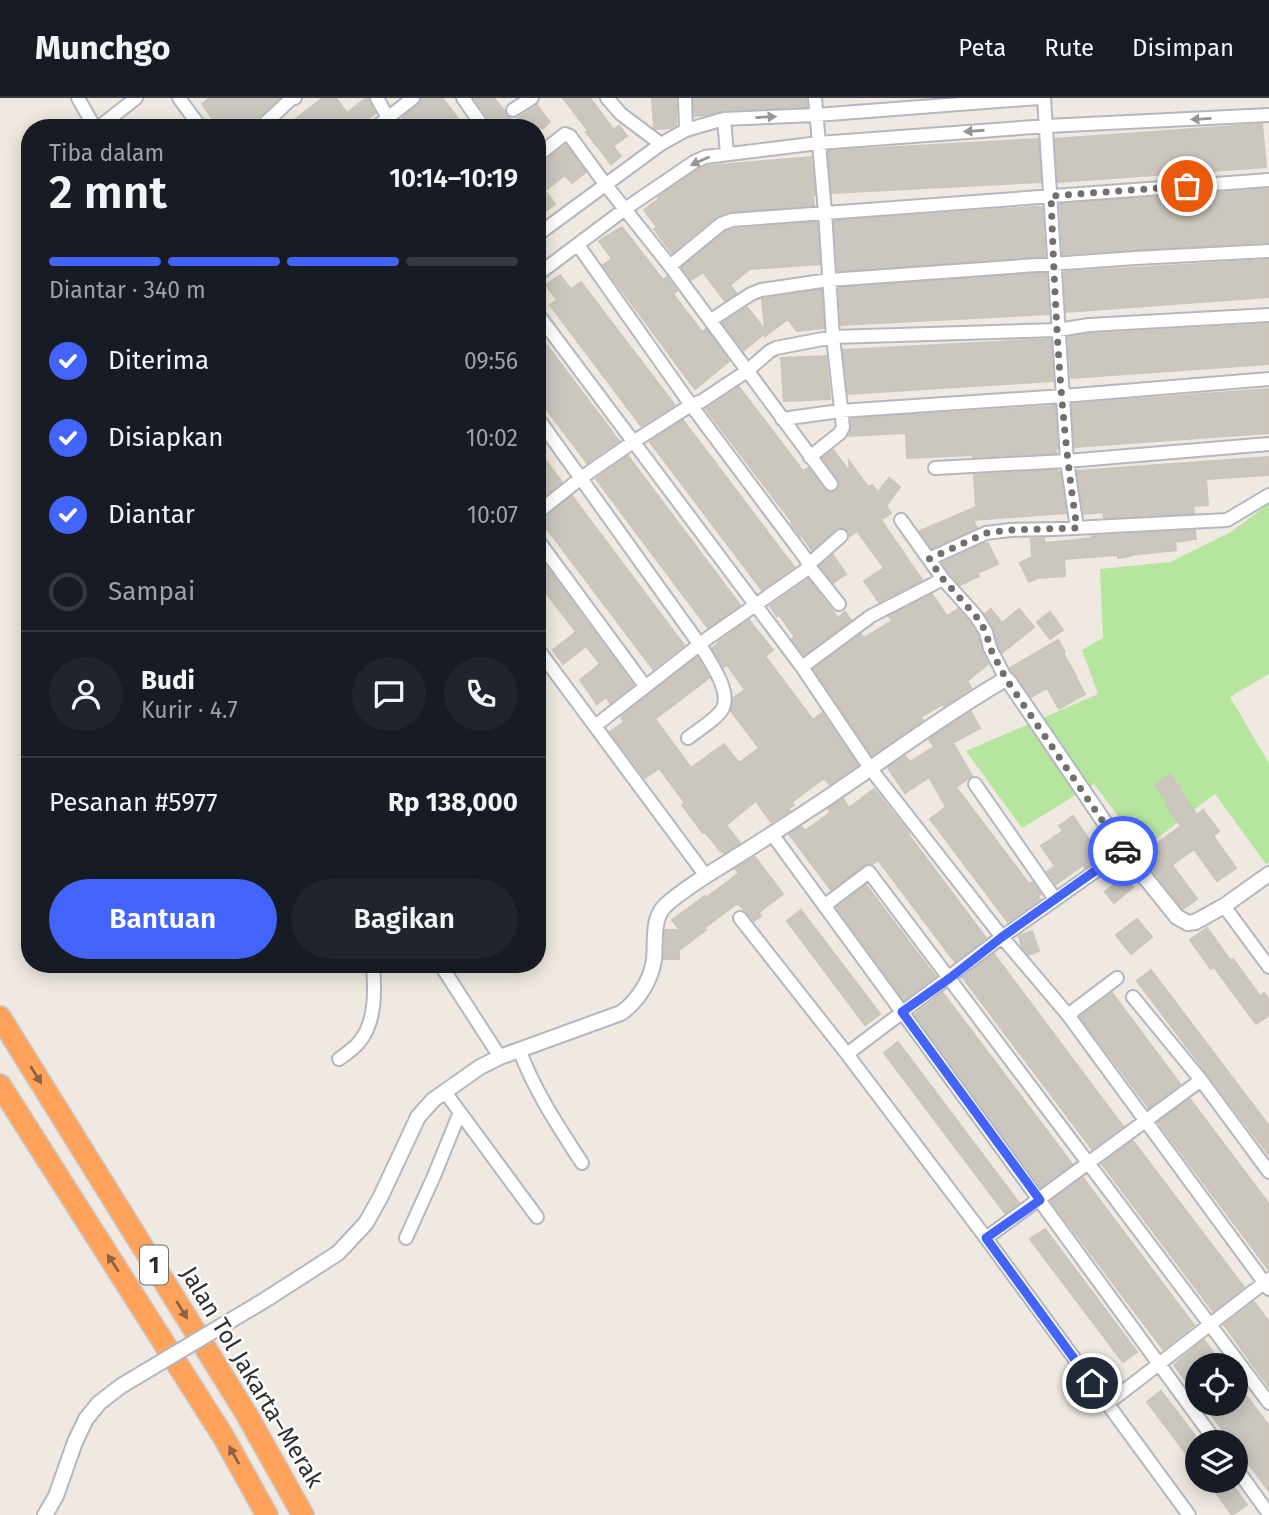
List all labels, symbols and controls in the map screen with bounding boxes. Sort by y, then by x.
text: Munchgo [35,28,170,68]
text: Peta [958,34,1006,62]
text: Rute [1044,34,1094,62]
text: Disimpan [1132,34,1234,62]
one-way arrow [756,111,778,122]
one-way arrow [1190,113,1212,124]
one-way arrow [962,126,984,137]
text: Tiba dalam [49,139,164,167]
one-way arrow [690,155,710,167]
pin [1157,156,1217,216]
text: 10:14–10:19 [389,163,518,194]
text: 2 mnt [49,165,167,220]
icon: bag [1168,167,1206,205]
text: Diantar · 340 m [49,276,206,304]
icon: check [49,342,87,380]
text: Diterima [108,345,209,376]
text: 09:56 [464,347,518,375]
icon: check [49,419,87,457]
text: Disiapkan [108,422,223,453]
text: 10:02 [466,424,518,452]
icon: check [49,496,87,534]
text: Diantar [108,499,195,530]
text: 10:07 [467,501,518,529]
text: Sampai [108,576,195,607]
button: person [49,657,123,731]
button: chat [352,657,426,731]
button: phone [444,657,518,731]
text: Budi [141,665,195,696]
text: Kurir · 4.7 [141,696,238,724]
text: Pesanan #5977 [49,787,217,818]
text: Rp 138,000 [388,787,518,818]
courier [1088,816,1158,886]
icon: car [1104,832,1142,870]
button: Bantuan [49,879,277,959]
button: Bagikan [291,879,518,959]
one-way arrow [30,1065,43,1084]
road number: 1 [140,1246,168,1284]
one-way arrow [107,1253,120,1272]
street label: Jalan Tol Jakarta–Merak [175,1261,330,1493]
one-way arrow [176,1300,189,1319]
pin [1062,1353,1122,1413]
map controls [1185,1353,1248,1493]
button: locate [1185,1353,1248,1416]
icon: home [1073,1364,1111,1402]
button: layers [1185,1430,1248,1493]
one-way arrow [228,1446,240,1465]

